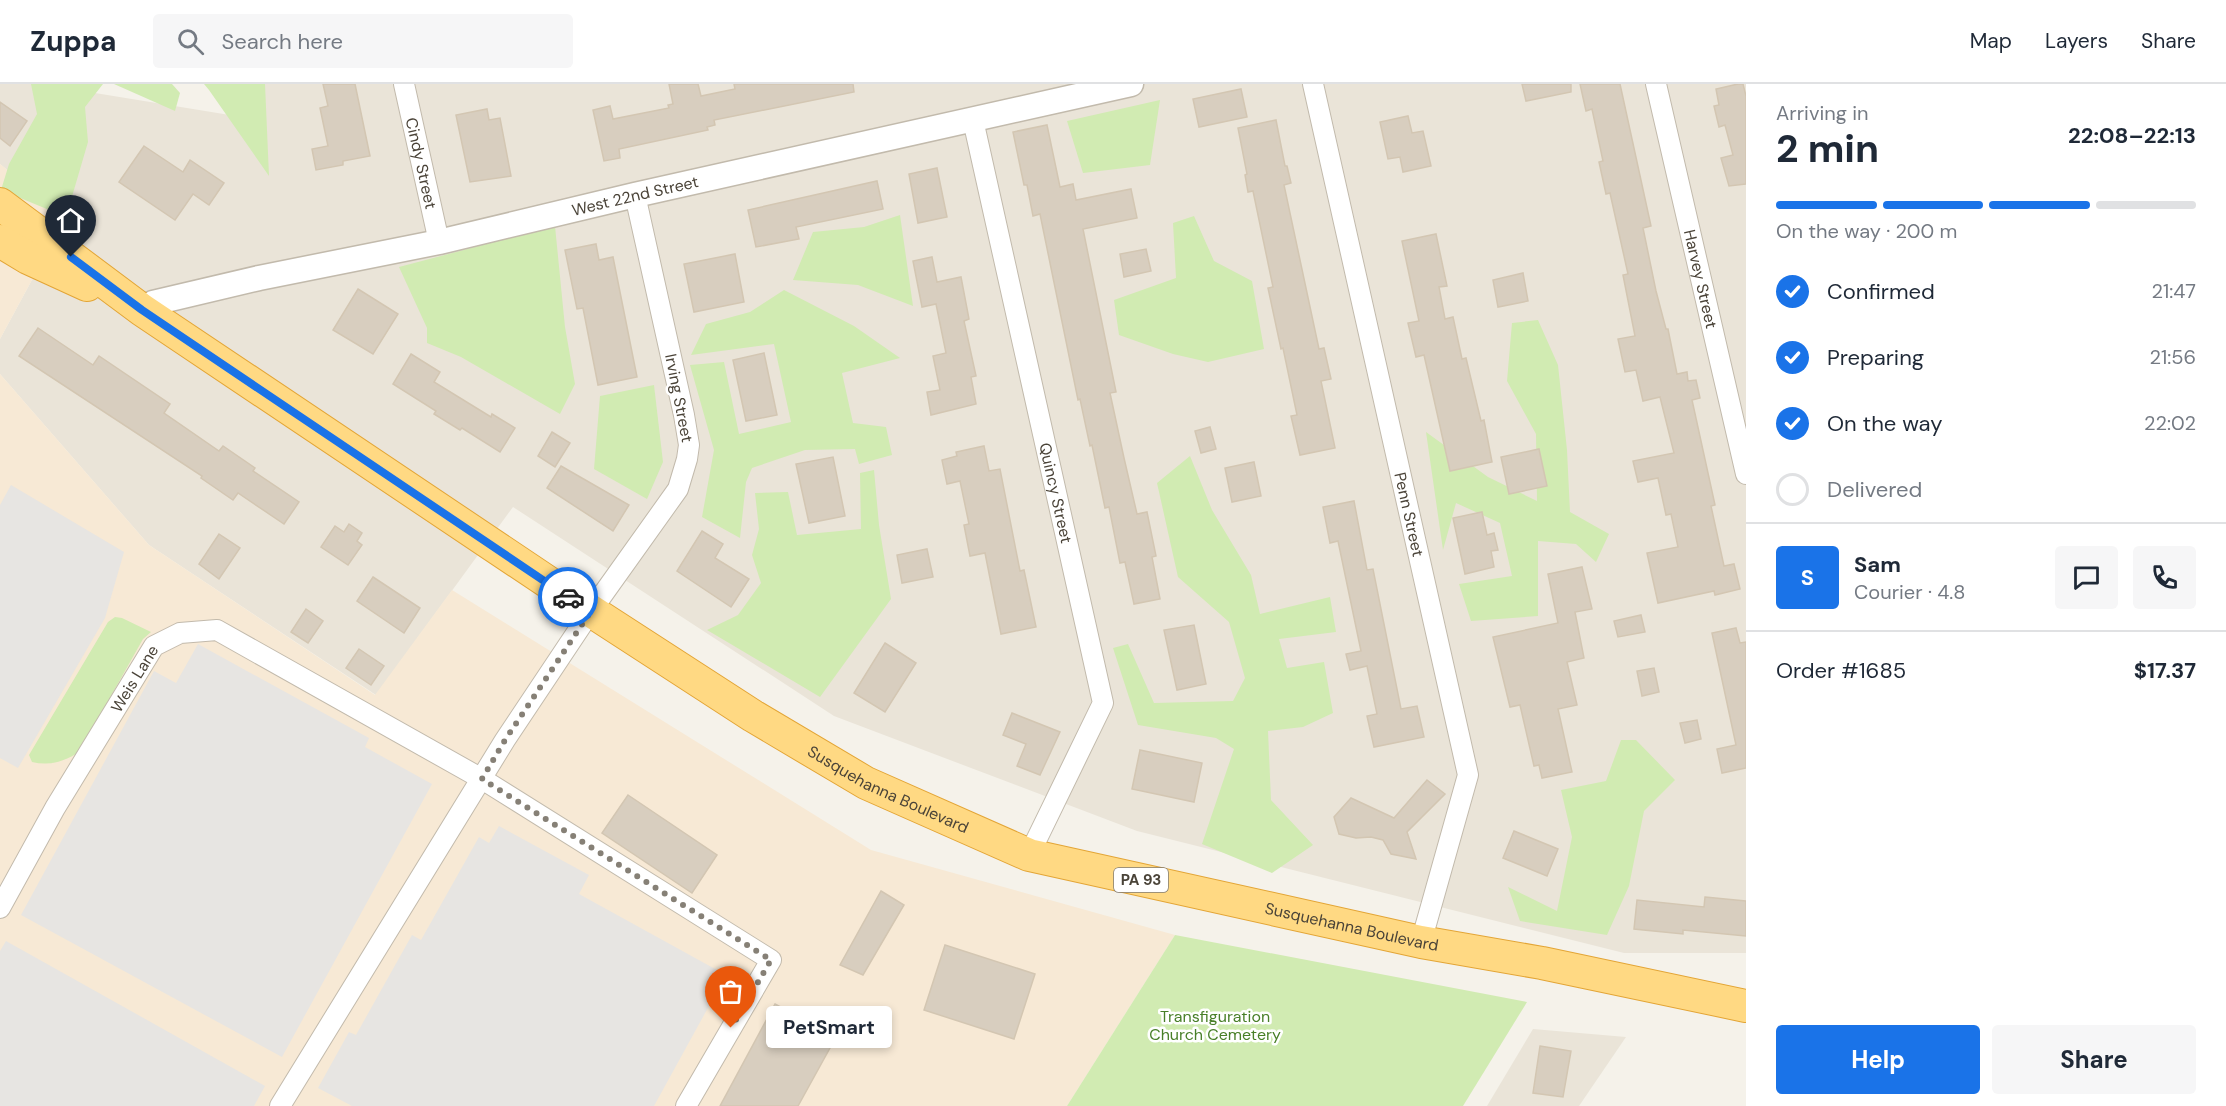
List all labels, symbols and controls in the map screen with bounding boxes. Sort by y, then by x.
search box [153,14,573,68]
text: Zuppa [30,23,117,60]
icon: search [174,25,207,58]
text: Search here [222,27,343,56]
text: Map [1970,27,2012,55]
text: Layers [2045,27,2108,55]
text: Share [2141,27,2196,55]
text: Arriving in [1776,100,1868,126]
street label: Cindy Street [401,115,442,211]
text: 22:08–22:13 [2068,121,2196,150]
text: 2 min [1776,123,1879,174]
street label: West 22nd Street [570,171,700,220]
pin [45,195,96,257]
icon: home [54,204,87,237]
text: On the way · 200 m [1776,218,1957,244]
street label: Harvey Street [1679,227,1723,330]
icon: check [1776,275,1809,308]
text: Confirmed [1827,277,1935,306]
text: 21:47 [2151,278,2196,304]
icon: check [1776,341,1809,374]
text: Preparing [1827,343,1924,372]
text: 21:56 [2149,344,2196,370]
street label: Irving Street [660,352,698,444]
icon: check [1776,407,1809,440]
text: On the way [1827,409,1942,438]
text: 22:02 [2144,410,2196,436]
street label: Quincy Street [1035,441,1078,545]
street label: Penn Street [1390,470,1429,559]
text: Delivered [1827,475,1922,504]
button: chat [2055,546,2118,609]
button: phone [2133,546,2196,609]
text: Sam [1854,550,1901,579]
text: S [1801,563,1814,592]
courier [538,567,598,627]
text: Courier · 4.8 [1854,579,1965,605]
icon: car [552,581,585,614]
street label: Weis Lane [106,641,163,716]
text: Order #1685 [1776,656,1906,685]
text: $17.37 [2134,656,2196,685]
street label: Susquehanna Boulevard [804,740,972,838]
road number: PA 93 [1114,868,1168,892]
street label: Susquehanna Boulevard [1263,897,1440,955]
pin [705,966,756,1028]
icon: bag [714,975,747,1008]
park label: Transfiguration Church Cemetery [1149,1006,1281,1045]
callout: PetSmart [767,1007,893,1049]
text: PetSmart [783,1014,875,1040]
button: Help [1776,1025,1980,1094]
button: Share [1992,1025,2196,1094]

